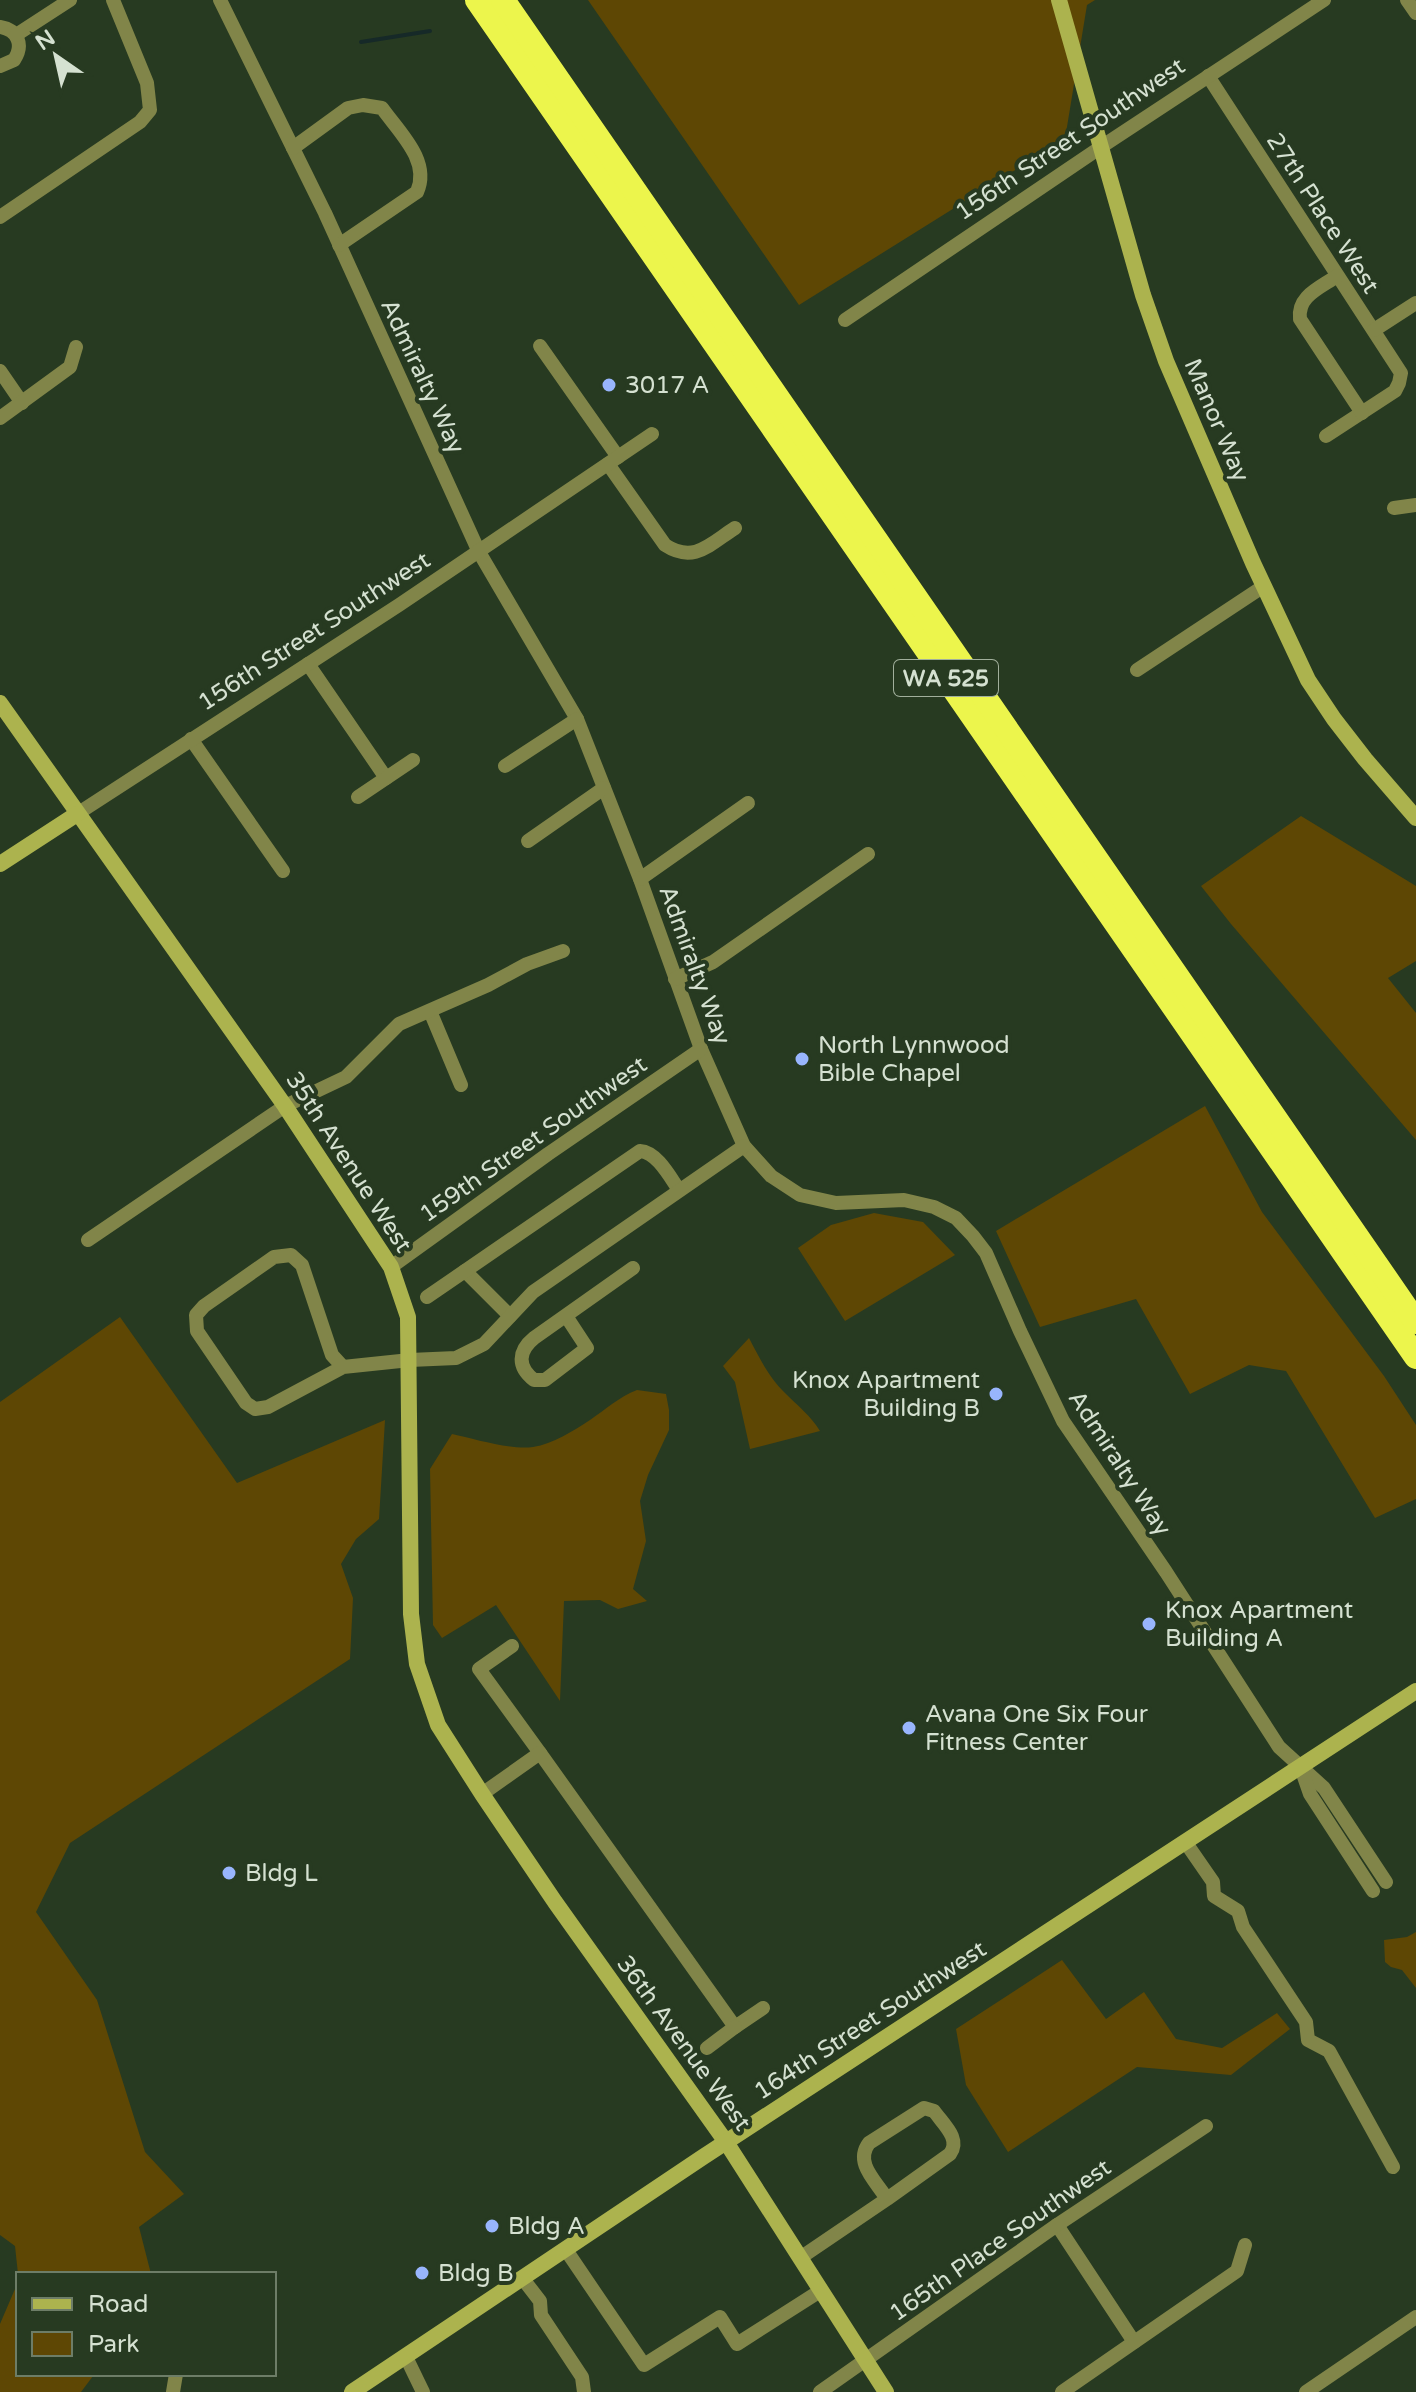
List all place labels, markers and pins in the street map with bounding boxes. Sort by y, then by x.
place label: 3017 A [625,371,709,400]
marker: 3017 A [600,376,618,394]
place label: North Lynnwood Bible Chapel [818,1031,1010,1088]
marker: North Lynnwood Bible Chapel [793,1050,811,1068]
place label: Knox Apartment Building B [792,1366,980,1423]
marker: Knox Apartment Building B [987,1385,1005,1403]
place label: Knox Apartment Building A [1165,1596,1353,1653]
marker: Knox Apartment Building A [1140,1615,1158,1633]
place label: Avana One Six Four Fitness Center [925,1700,1149,1757]
marker: Avana One Six Four Fitness Center [900,1719,918,1737]
place label: Bldg L [245,1859,318,1888]
marker: Bldg L [220,1864,238,1882]
place label: Bldg A [508,2212,585,2241]
marker: Bldg A [483,2217,501,2235]
place label: Bldg B [438,2259,514,2288]
marker: Bldg B [413,2264,431,2282]

